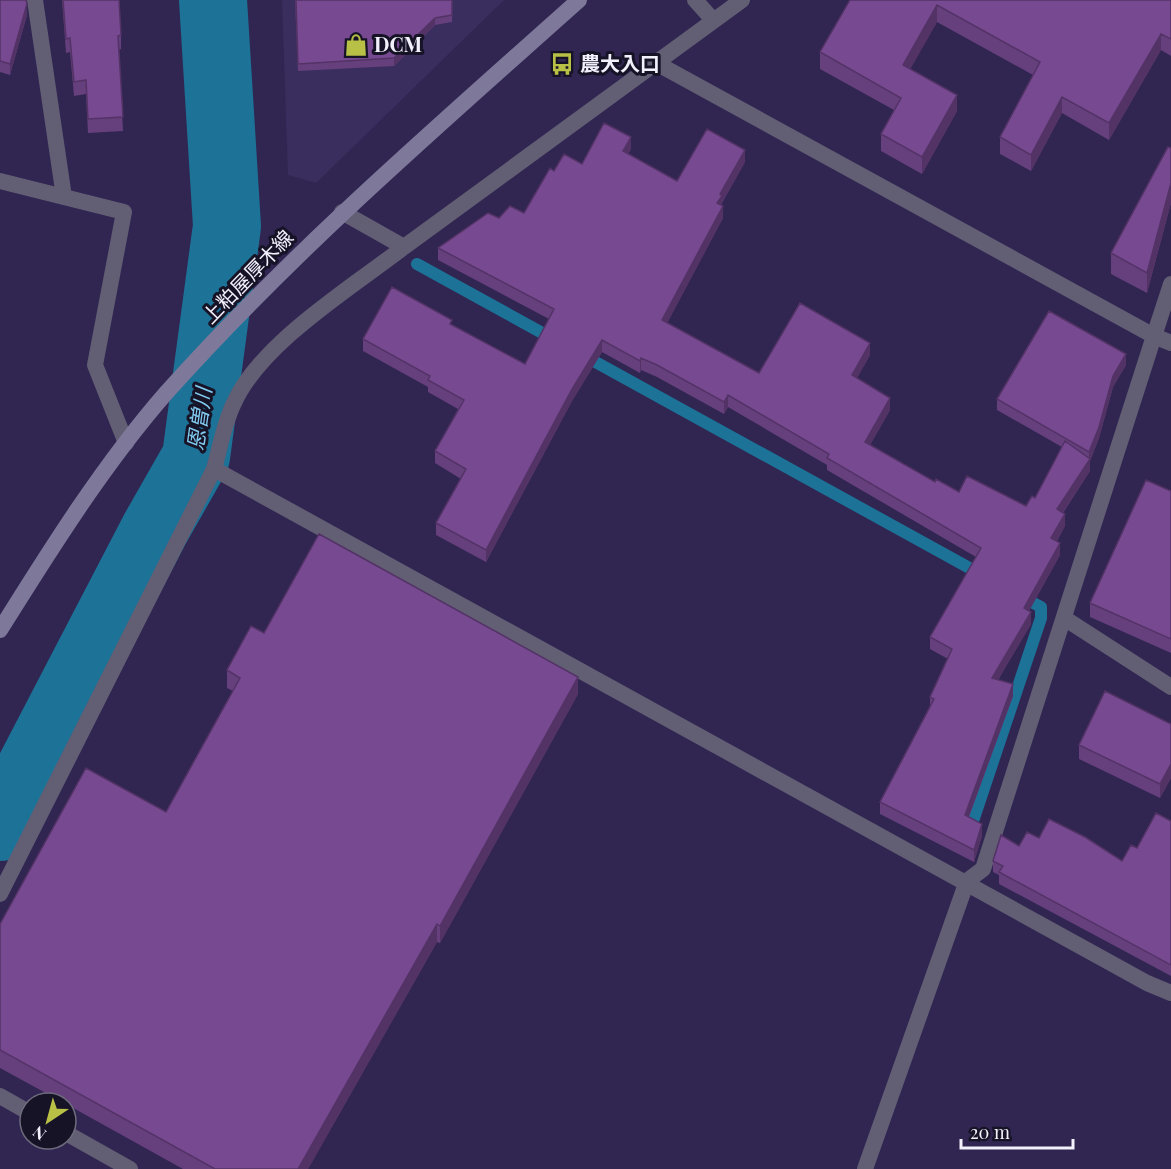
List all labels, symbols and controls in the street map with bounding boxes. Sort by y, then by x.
place label: DCM [374,30,422,57]
shop icon: DCM [343,32,369,58]
place label: 農大入口 [580,49,660,76]
bus stop icon: 農大入口 [549,51,575,77]
street label: 上粕屋厚木線 [196,223,298,328]
water label: 恩曽川 [180,384,217,452]
north arrow [18,1091,78,1151]
scale bar [961,1112,1074,1150]
text: 20 m [970,1120,1010,1144]
text: N [28,1121,50,1145]

